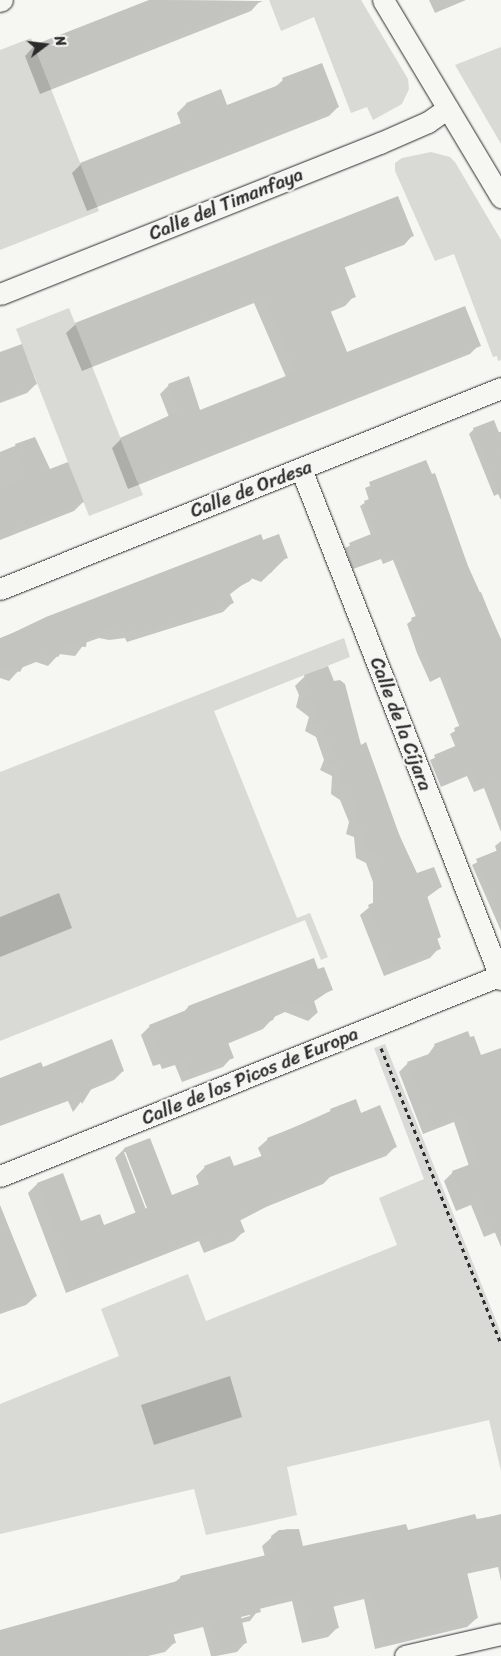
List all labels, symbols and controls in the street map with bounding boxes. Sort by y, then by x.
north arrow [20,20,70,70]
text: N [47,33,73,49]
street label: Calle del Timanfaya [146,163,306,245]
street label: Calle de Ordesa [187,455,315,523]
street label: Calle de la Cíjara [365,654,437,794]
street label: Calle de los Picos de Europa [138,1022,362,1130]

